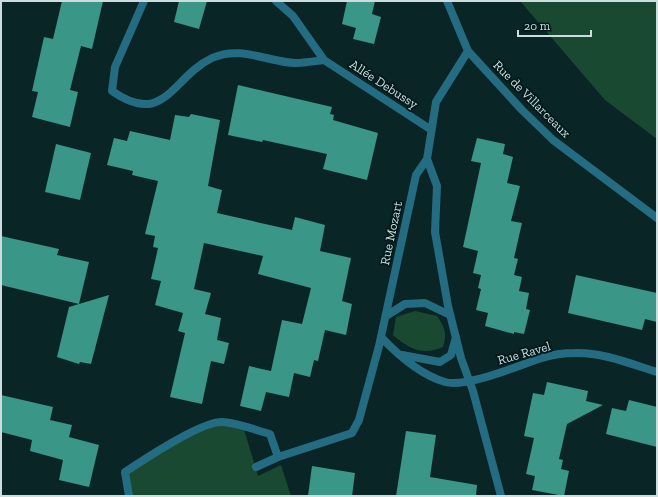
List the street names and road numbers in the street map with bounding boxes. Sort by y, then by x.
street label: Allée Debussy [347,56,421,112]
street label: Rue de Villarceaux [490,57,574,141]
street label: Rue Mozart [377,200,405,266]
street label: Rue Ravel [496,338,553,368]

